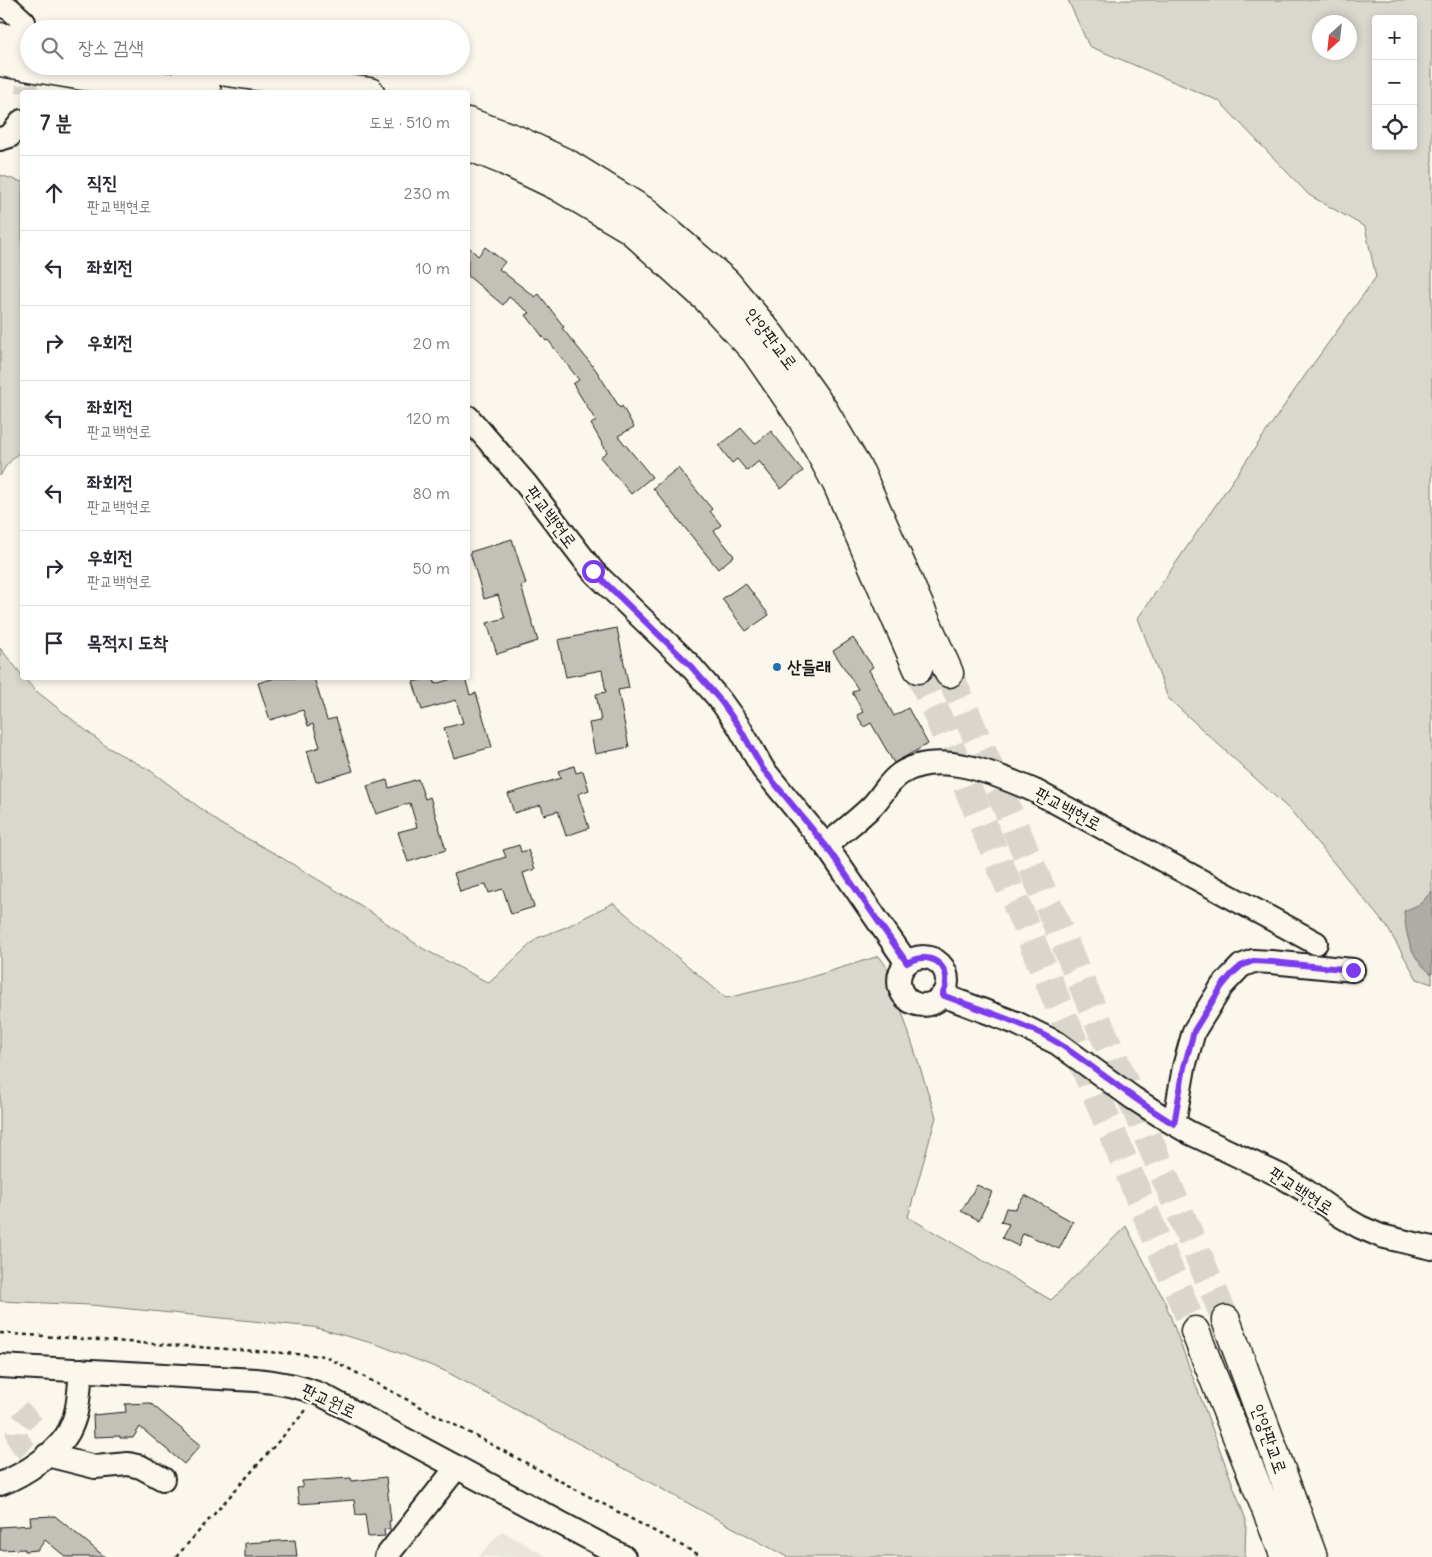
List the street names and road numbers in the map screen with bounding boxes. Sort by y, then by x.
street label: 안양판교로 [740,303,803,374]
street label: 판교백현로 [520,481,582,553]
street label: 판교백현로 [1031,781,1106,836]
street label: 판교백현로 [1265,1161,1338,1220]
street label: 판교원로 [298,1378,360,1423]
street label: 안양판교로 [1246,1401,1293,1477]

